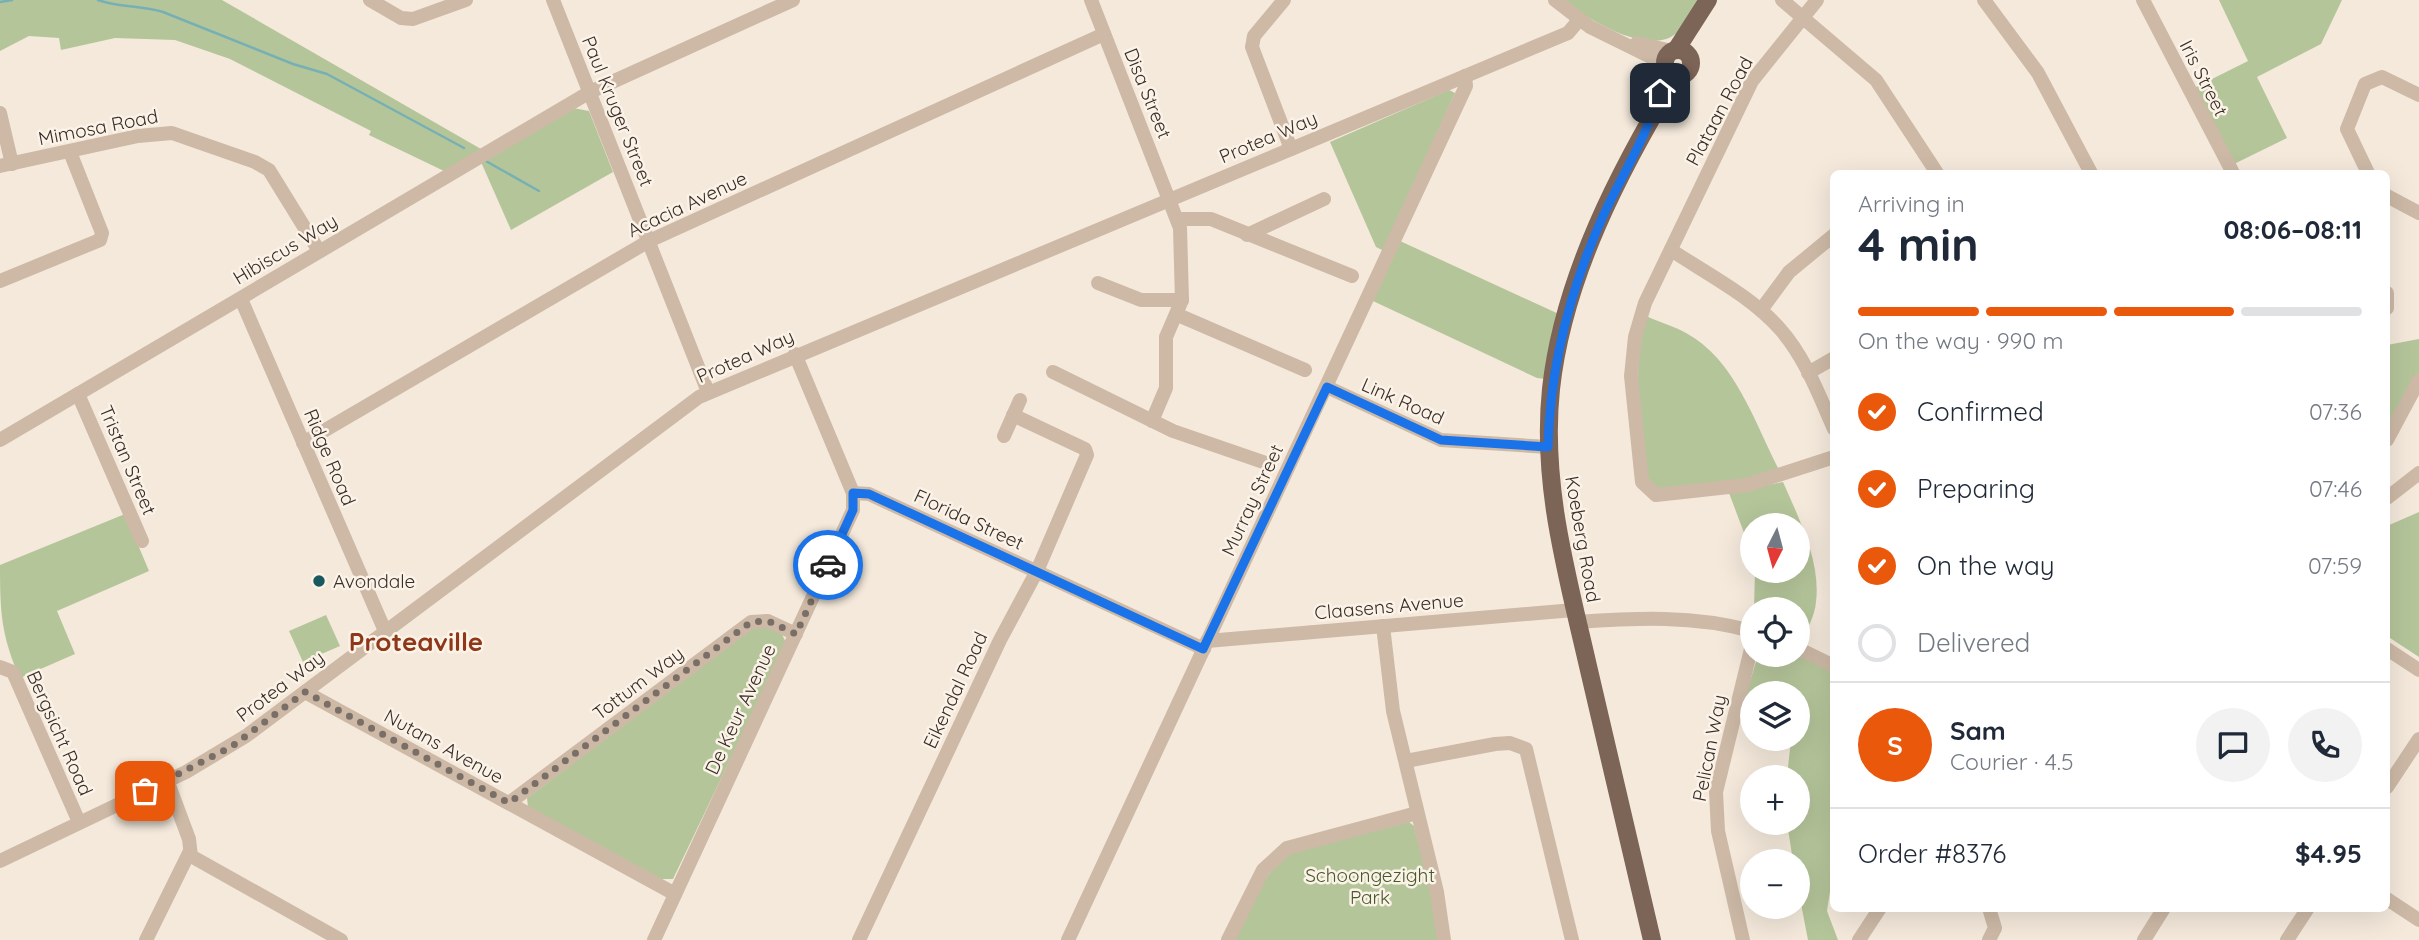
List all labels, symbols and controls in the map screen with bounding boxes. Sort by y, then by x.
street label: Paul Kruger Street [577,32,659,190]
street label: Iris Street [2175,36,2233,120]
street label: Disa Street [1119,44,1177,142]
street label: Plataan Road [1680,52,1758,170]
pin [1630,63,1690,123]
icon: home [1641,74,1679,112]
street label: Mimosa Road [36,104,160,150]
street label: Protea Way [1215,106,1321,168]
street label: Acacia Avenue [623,166,751,242]
text: Arriving in [1858,189,1965,218]
street label: Hibiscus Way [228,208,342,290]
text: 08:06–08:11 [2223,213,2362,246]
text: 4 min [1858,215,1979,273]
street label: Protea Way [693,324,797,388]
text: On the way · 990 m [1858,326,2063,355]
street label: Link Road [1358,372,1448,430]
icon: check [1858,393,1896,431]
text: Confirmed [1917,395,2044,428]
text: 07:36 [2309,397,2362,426]
street label: Tristan Street [94,402,162,518]
street label: Ridge Road [299,405,361,509]
street label: Murray Street [1216,440,1288,560]
icon: check [1858,470,1896,508]
text: Preparing [1917,472,2035,505]
street label: Koeberg Road [1560,474,1606,604]
text: 07:46 [2309,474,2362,503]
street label: Florida Street [910,483,1028,555]
north arrow [1740,513,1810,583]
map controls [1740,513,1810,919]
courier [793,530,863,600]
icon: car [809,546,847,584]
icon: check [1858,547,1896,585]
text: On the way [1917,549,2055,582]
text: 07:59 [2308,551,2362,580]
place label: Avondale [333,569,415,593]
marker: Avondale [311,573,327,589]
street label: Claasens Avenue [1313,588,1465,624]
button: locate [1740,597,1810,667]
district label: Proteaville [349,625,483,658]
text: Delivered [1917,626,2030,659]
street label: Eikendal Road [917,628,993,752]
street label: De Keur Avenue [699,640,781,778]
street label: Tottum Way [588,641,688,725]
street label: Protea Way [231,645,329,727]
street label: Bergsicht Road [22,667,98,799]
button: layers [1740,681,1810,751]
street label: Pelican Way [1687,693,1731,803]
street label: Nutans Avenue [380,703,508,789]
button: chat [2196,708,2270,782]
button: phone [2288,708,2362,782]
text: Sam [1950,714,2006,747]
text: S [1887,729,1903,762]
text: Courier · 4.5 [1950,747,2074,776]
pin [115,761,175,821]
button: + [1740,765,1810,835]
icon: bag [126,772,164,810]
text: Order #8376 [1858,837,2006,870]
text: $4.95 [2295,837,2362,870]
button: − [1740,849,1810,919]
park label: Schoongezight Park [1305,863,1435,909]

